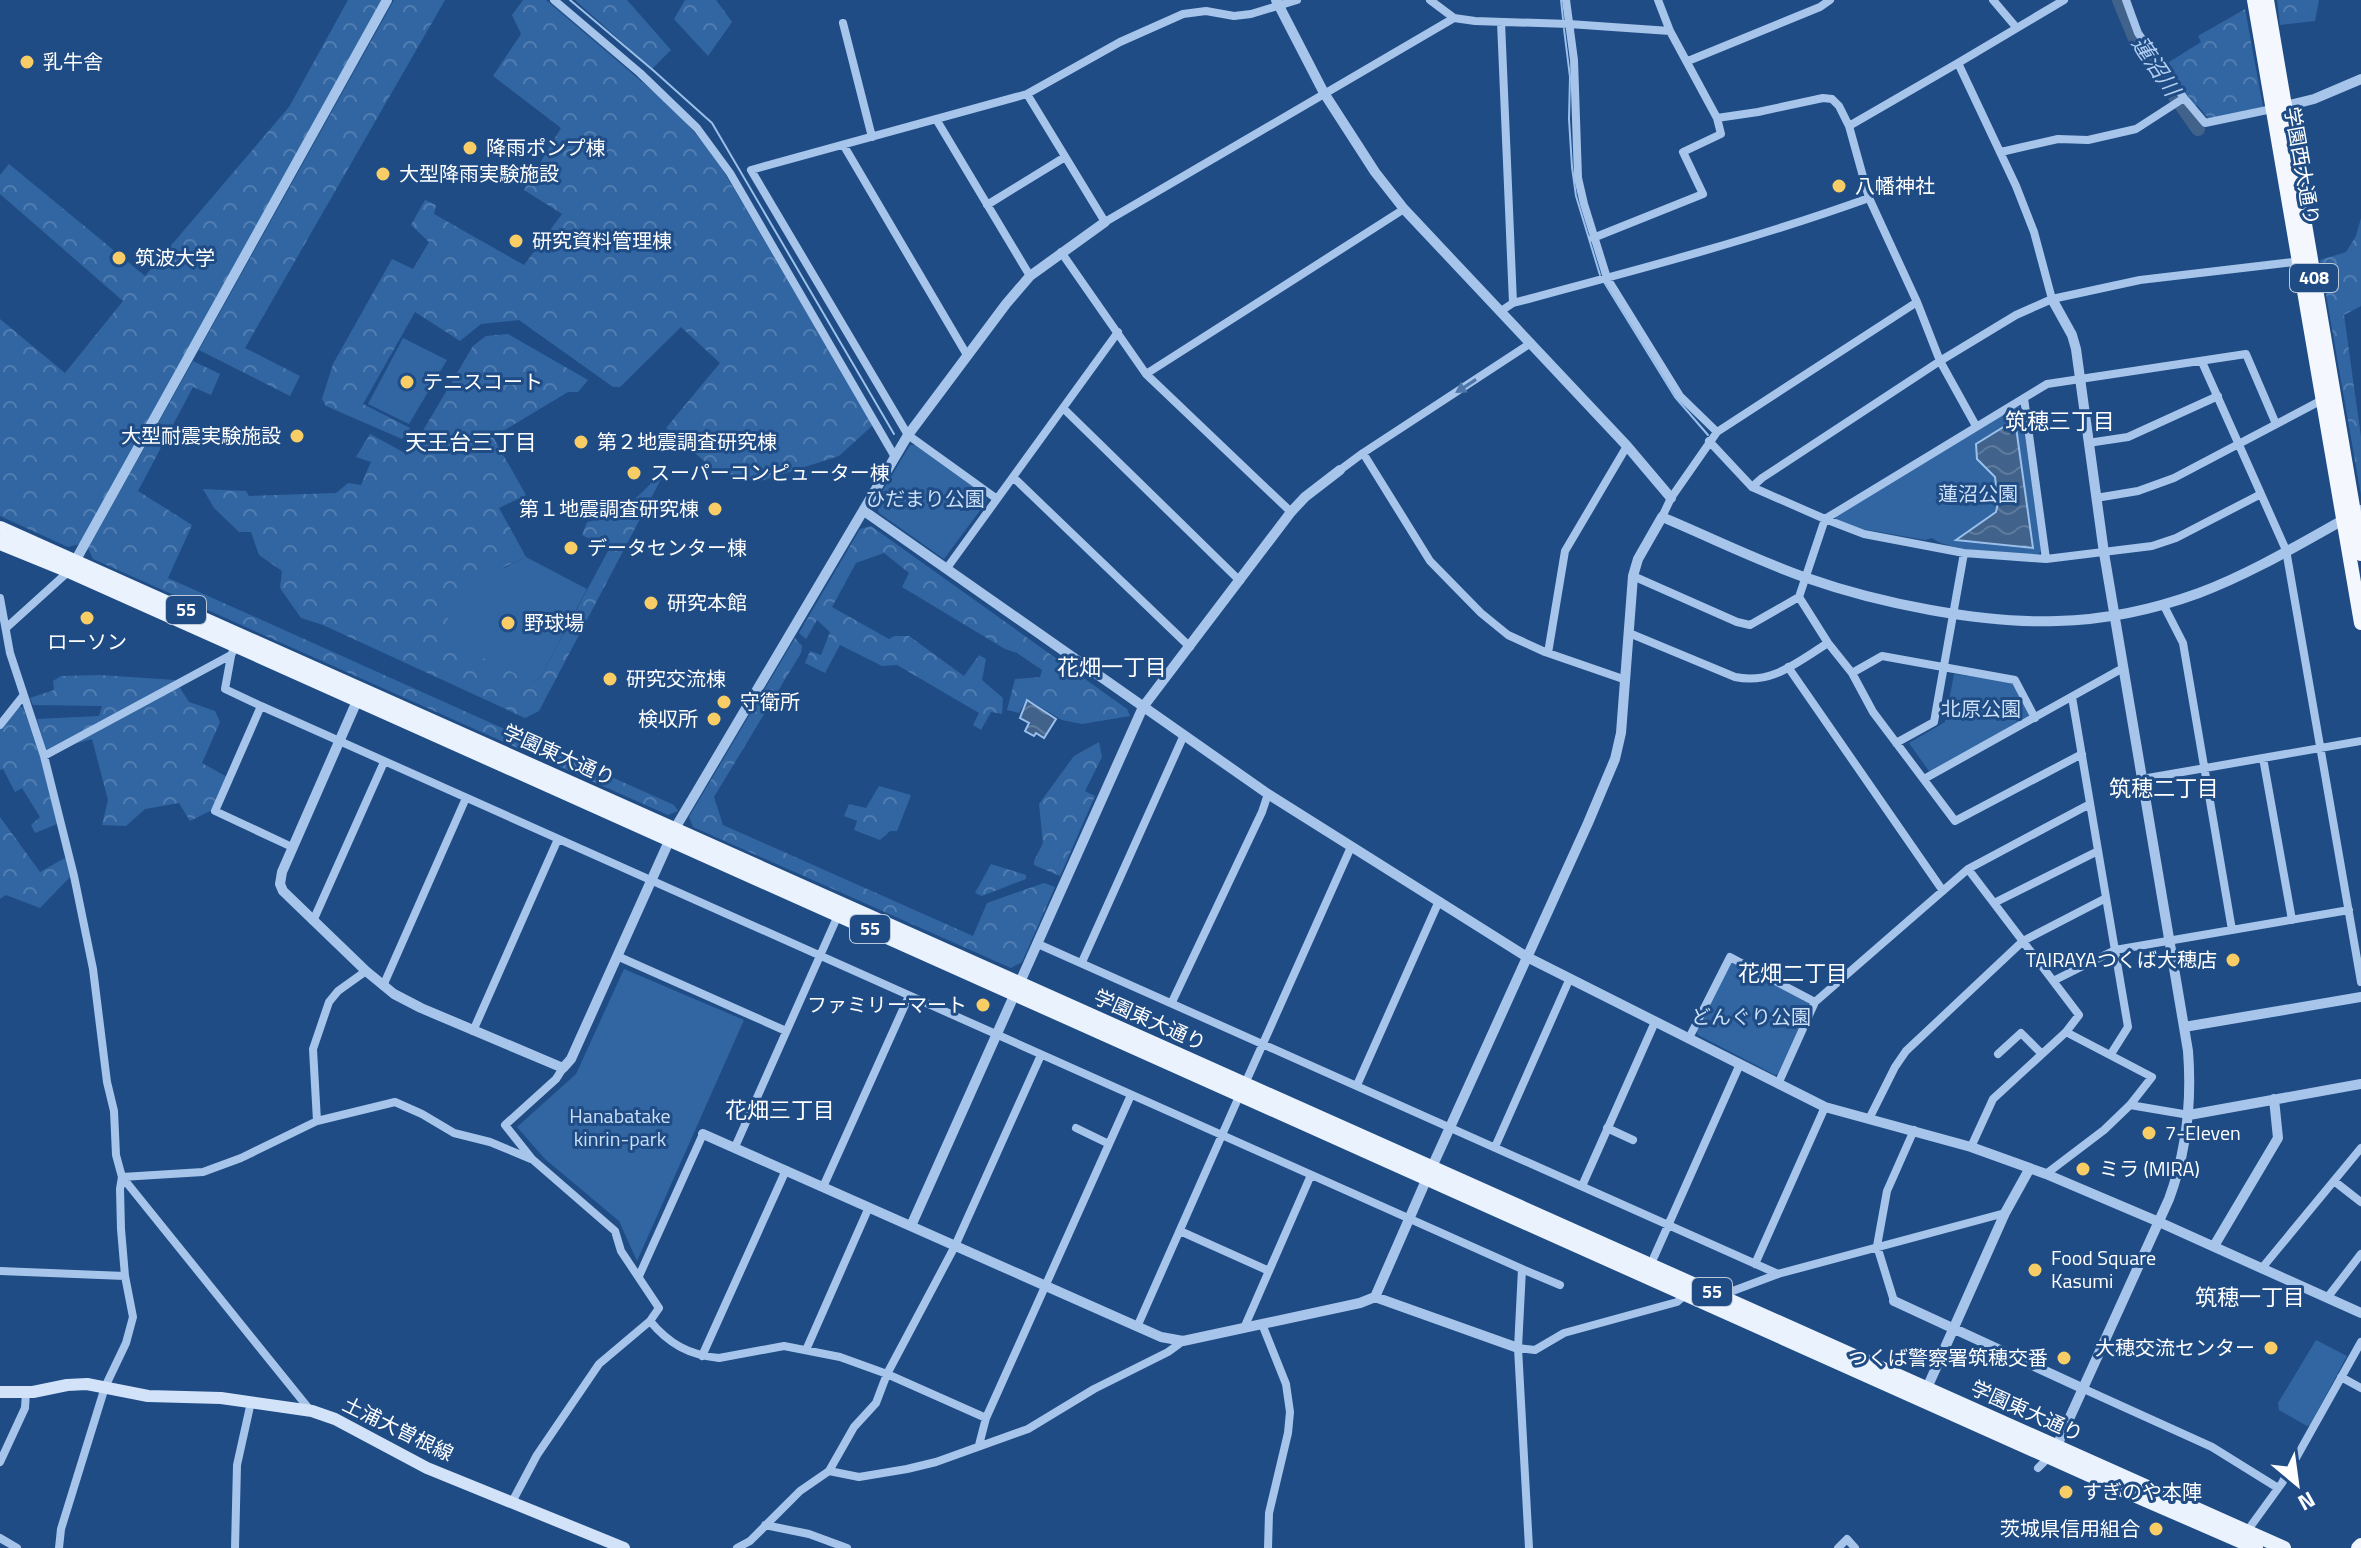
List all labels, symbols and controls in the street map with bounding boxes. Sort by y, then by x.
water label: 蓮沼川 [2123,29,2190,105]
place label: 乳牛舎 [43,46,103,77]
marker: 乳牛舎 [18,53,36,71]
street label: 学園西大通り [2277,104,2328,228]
place label: 降雨ポンプ棟 [486,132,605,163]
marker: 降雨ポンプ棟 [461,139,479,157]
place label: 大型降雨実験施設 [399,158,559,189]
marker: 大型降雨実験施設 [374,165,392,183]
place label: 八幡神社 [1855,170,1935,201]
marker: 八幡神社 [1830,177,1848,195]
place label: 研究資料管理棟 [532,225,672,256]
marker: 研究資料管理棟 [507,232,525,250]
place label: 筑波大学 [135,242,215,273]
marker: 筑波大学 [110,249,128,267]
road number: 408 [2290,264,2338,292]
place label: テニスコート [423,366,543,397]
marker: テニスコート [398,373,416,391]
one-way arrow [1455,378,1476,393]
district label: 筑穂三丁目 [2005,404,2115,438]
place label: 大型耐震実験施設 [121,420,281,451]
district label: 天王台三丁目 [405,425,537,459]
place label: 第２地震調査研究棟 [597,426,777,457]
marker: 大型耐震実験施設 [288,427,306,445]
marker: 第２地震調査研究棟 [572,433,590,451]
place label: スーパーコンピューター棟 [650,457,890,488]
marker: スーパーコンピューター棟 [625,464,643,482]
park label: 蓮沼公園 [1938,478,2018,509]
park label: ひだまり公園 [865,483,985,514]
place label: 第１地震調査研究棟 [519,493,699,524]
marker: 第１地震調査研究棟 [706,500,724,518]
place label: データセンター棟 [587,532,747,563]
marker: データセンター棟 [562,539,580,557]
place label: 研究本館 [667,587,747,618]
marker: 研究本館 [642,594,660,612]
road number: 55 [166,596,206,624]
place label: 野球場 [524,607,584,638]
marker: ローソン [78,609,96,627]
marker: 野球場 [499,614,517,632]
place label: ローソン [47,626,127,657]
district label: 花畑一丁目 [1057,650,1167,684]
place label: 研究交流棟 [626,663,726,694]
marker: 研究交流棟 [601,670,619,688]
place label: 守衛所 [740,686,800,717]
marker: 守衛所 [715,693,733,711]
park label: 北原公園 [1941,693,2021,724]
place label: 検収所 [638,703,698,734]
marker: 検収所 [705,710,723,728]
street label: 学園東大通り [498,716,620,793]
district label: 筑穂二丁目 [2109,771,2219,805]
road number: 55 [850,915,890,943]
place label: TAIRAYAつくば大穂店 [2026,944,2217,975]
marker: TAIRAYAつくば大穂店 [2224,951,2242,969]
district label: 花畑二丁目 [1738,956,1848,990]
street label: 学園東大通り [1089,981,1211,1058]
place label: ファミリーマート [807,989,967,1020]
marker: ファミリーマート [974,996,992,1014]
park label: どんぐり公園 [1691,1001,1811,1032]
district label: 花畑三丁目 [725,1093,835,1127]
park label: Hanabatake kinrin-park [569,1100,671,1154]
place label: 7-Eleven [2165,1117,2241,1148]
marker: 7-Eleven [2140,1124,2158,1142]
place label: ミラ (MIRA) [2099,1153,2200,1184]
marker: ミラ (MIRA) [2074,1160,2092,1178]
place label: Food Square Kasumi [2051,1242,2156,1296]
marker: Food Square Kasumi [2026,1261,2044,1279]
road number: 55 [1692,1278,1732,1306]
district label: 筑穂一丁目 [2195,1280,2305,1314]
place label: 大穂交流センター [2095,1332,2255,1363]
marker: 大穂交流センター [2262,1339,2280,1357]
place label: つくば警察署筑穂交番 [1848,1342,2048,1373]
marker: つくば警察署筑穂交番 [2055,1349,2073,1367]
street label: 学園東大通り [1966,1372,2088,1449]
street label: 土浦大曽根線 [337,1388,459,1469]
north arrow [2257,1444,2337,1524]
place label: すぎのや本陣 [2082,1476,2202,1507]
marker: すぎのや本陣 [2057,1483,2075,1501]
text: N [2292,1483,2322,1520]
place label: 茨城県信用組合 [2000,1513,2140,1544]
marker: 茨城県信用組合 [2147,1520,2165,1538]

